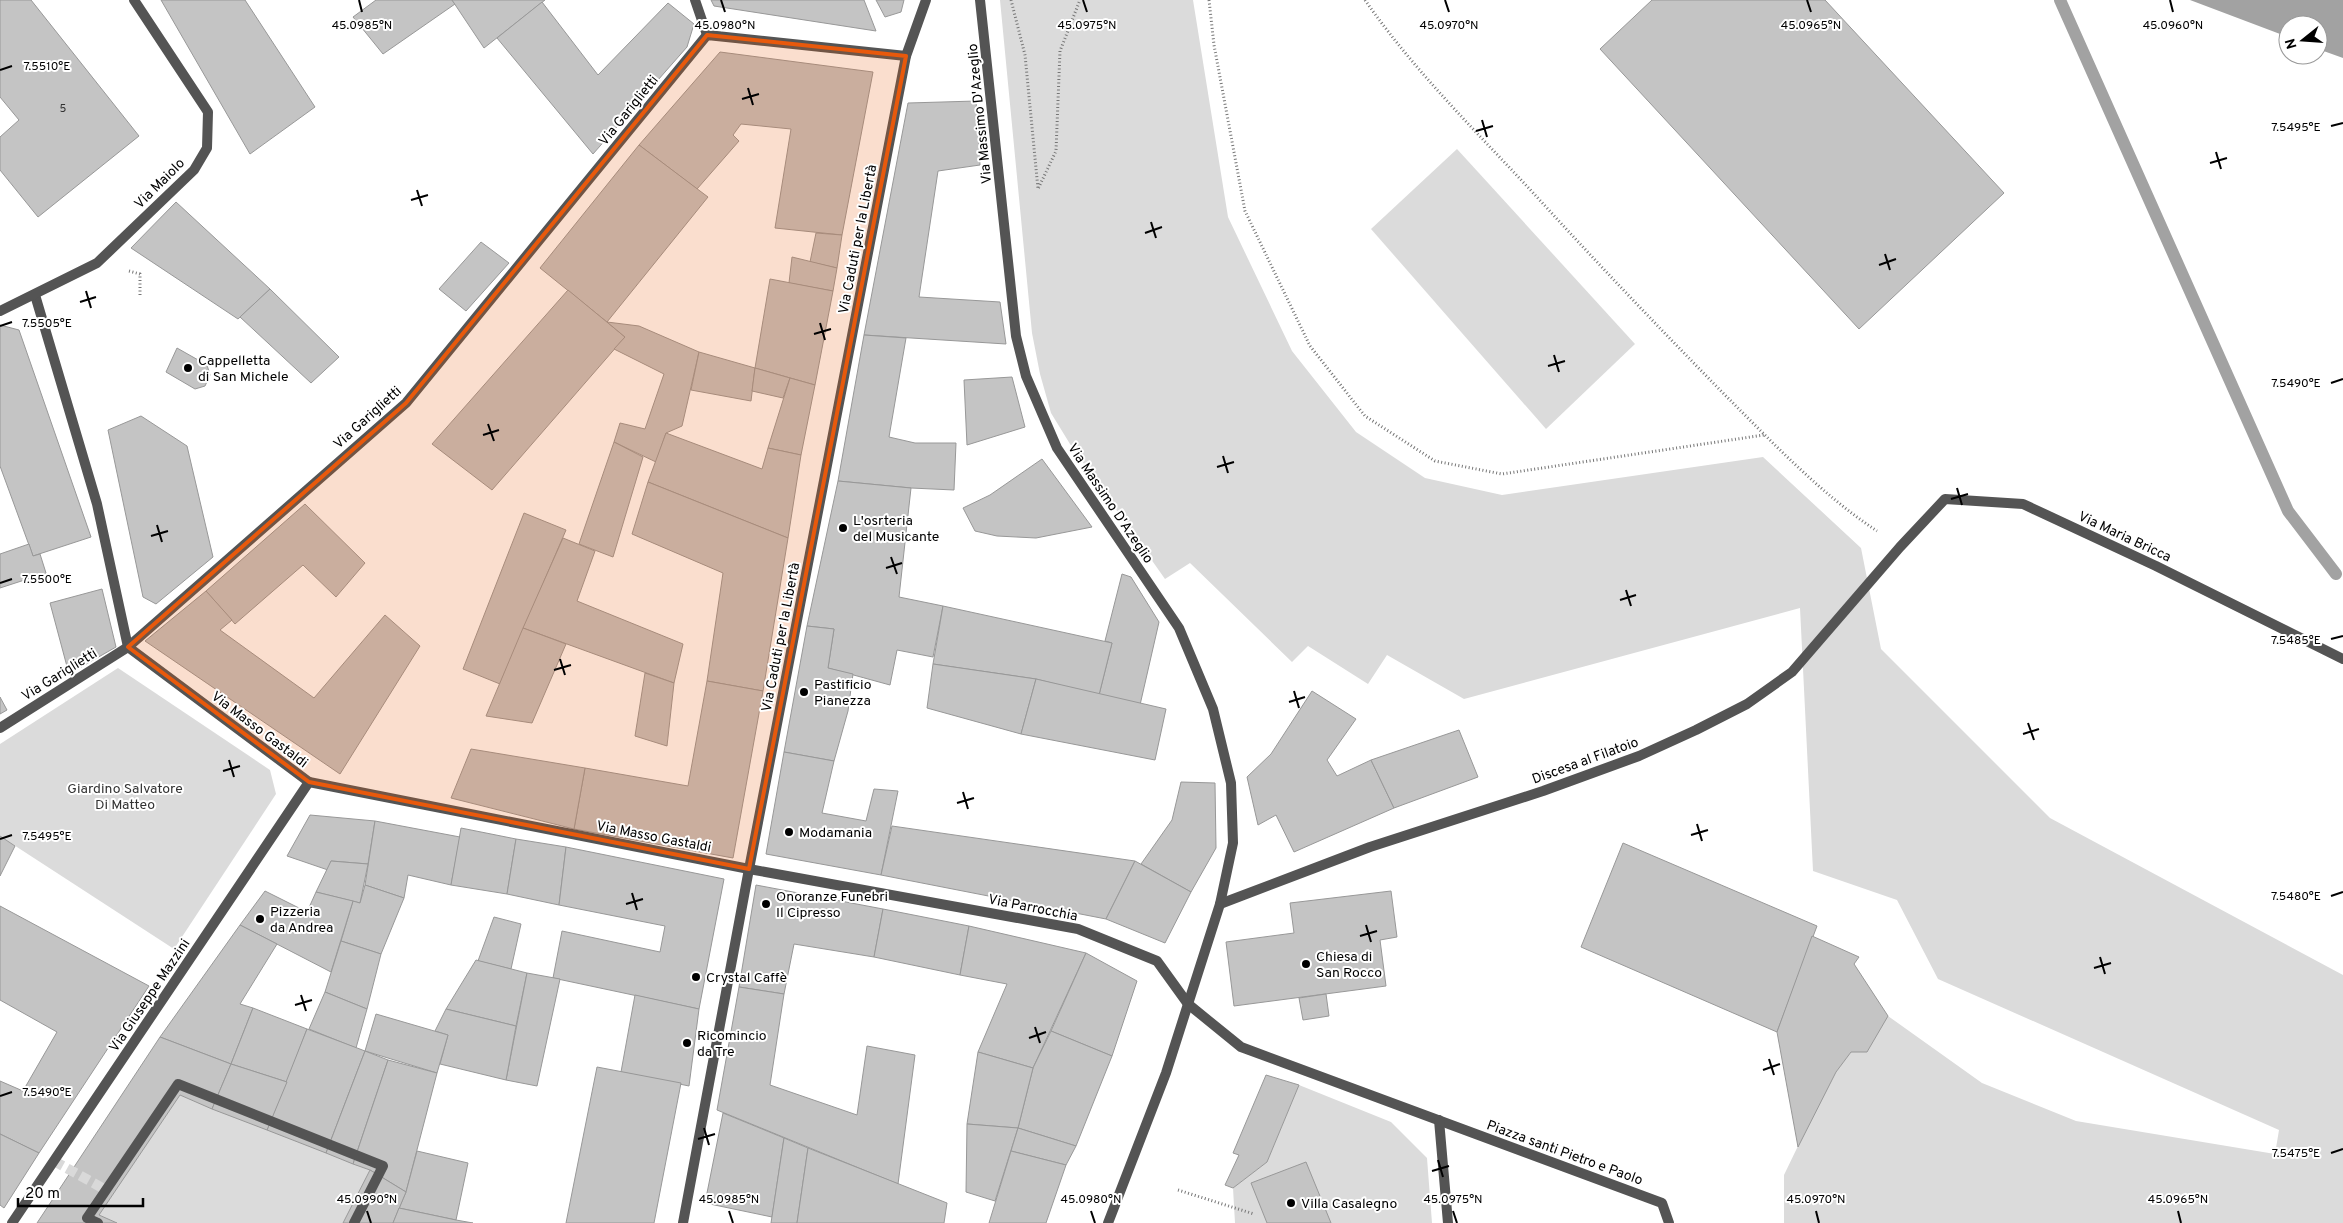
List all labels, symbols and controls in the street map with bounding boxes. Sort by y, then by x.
north arrow [2278,15,2328,65]
text: 45.0985°N [332,18,392,34]
text: 45.0980°N [695,18,755,34]
text: 45.0975°N [1057,18,1117,34]
text: 45.0970°N [1419,18,1479,34]
text: 45.0965°N [1781,18,1841,34]
text: 45.0960°N [2143,18,2203,34]
text: N [2282,36,2302,51]
street label: Via Massimo D'Azeglio [965,43,996,185]
text: 7.5510°E [24,59,70,75]
street label: Via Gariglietti [596,72,663,150]
house number: 5 [60,102,67,116]
text: 7.5495°E [2271,120,2321,136]
street label: Via Maiolo [131,155,189,213]
street label: Via Caduti per la Libertà [836,163,881,315]
text: 7.5505°E [22,316,72,332]
place label: Cappelletta di San Michele [198,353,288,386]
marker: Cappelletta di San Michele [182,362,194,374]
text: 7.5490°E [2271,376,2321,392]
street label: Via Gariglietti [331,383,406,453]
street label: Via Massimo D'Azeglio [1063,441,1156,567]
street label: Via Maria Bricca [2075,508,2174,566]
place label: L'osrteria del Musicante [853,513,939,546]
marker: L'osrteria del Musicante [837,522,849,534]
street label: Via Caduti per la Libertà [759,561,804,713]
text: 7.5500°E [22,572,72,588]
text: 7.5485°E [2271,633,2321,649]
street label: Via Gariglietti [19,645,101,705]
place label: Pastificio Pianezza [814,677,872,710]
marker: Pastificio Pianezza [798,686,810,698]
street label: Via Masso Gastaldi [207,688,311,772]
street label: Discesa al Filatoio [1530,734,1641,789]
park label: Giardino Salvatore Di Matteo [67,781,183,814]
street label: Via Masso Gastaldi [595,818,713,857]
place label: Modamania [799,825,872,842]
marker: Modamania [783,826,795,838]
text: 7.5495°E [22,829,72,845]
place label: Onoranze Funebri Il Cipresso [776,889,888,922]
text: 7.5480°E [2271,889,2321,905]
street label: Via Parrocchia [986,891,1079,925]
marker: Onoranze Funebri Il Cipresso [760,898,772,910]
place label: Pizzeria da Andrea [270,904,333,937]
marker: Pizzeria da Andrea [254,913,266,925]
street label: Via Giuseppe Mazzini [106,936,194,1056]
place label: Chiesa di San Rocco [1316,949,1382,982]
marker: Chiesa di San Rocco [1300,958,1312,970]
place label: Crystal Caffè [706,970,787,987]
marker: Crystal Caffè [690,971,702,983]
place label: Ricomincio da Tre [697,1028,767,1061]
marker: Ricomincio da Tre [681,1037,693,1049]
text: 7.5490°E [22,1085,72,1101]
street label: Piazza santi Pietro e Paolo [1484,1117,1645,1190]
text: 7.5475°E [2272,1146,2320,1162]
scale bar [18,1176,142,1208]
text: 20 m [25,1185,60,1204]
text: 45.0990°N [337,1192,397,1208]
text: 45.0985°N [699,1192,759,1208]
text: 45.0980°N [1061,1192,1121,1208]
text: 45.0975°N [1423,1192,1483,1208]
text: 45.0970°N [1786,1192,1846,1208]
text: 45.0965°N [2148,1192,2208,1208]
place label: Villa Casalegno [1301,1196,1397,1213]
marker: Villa Casalegno [1285,1197,1297,1209]

